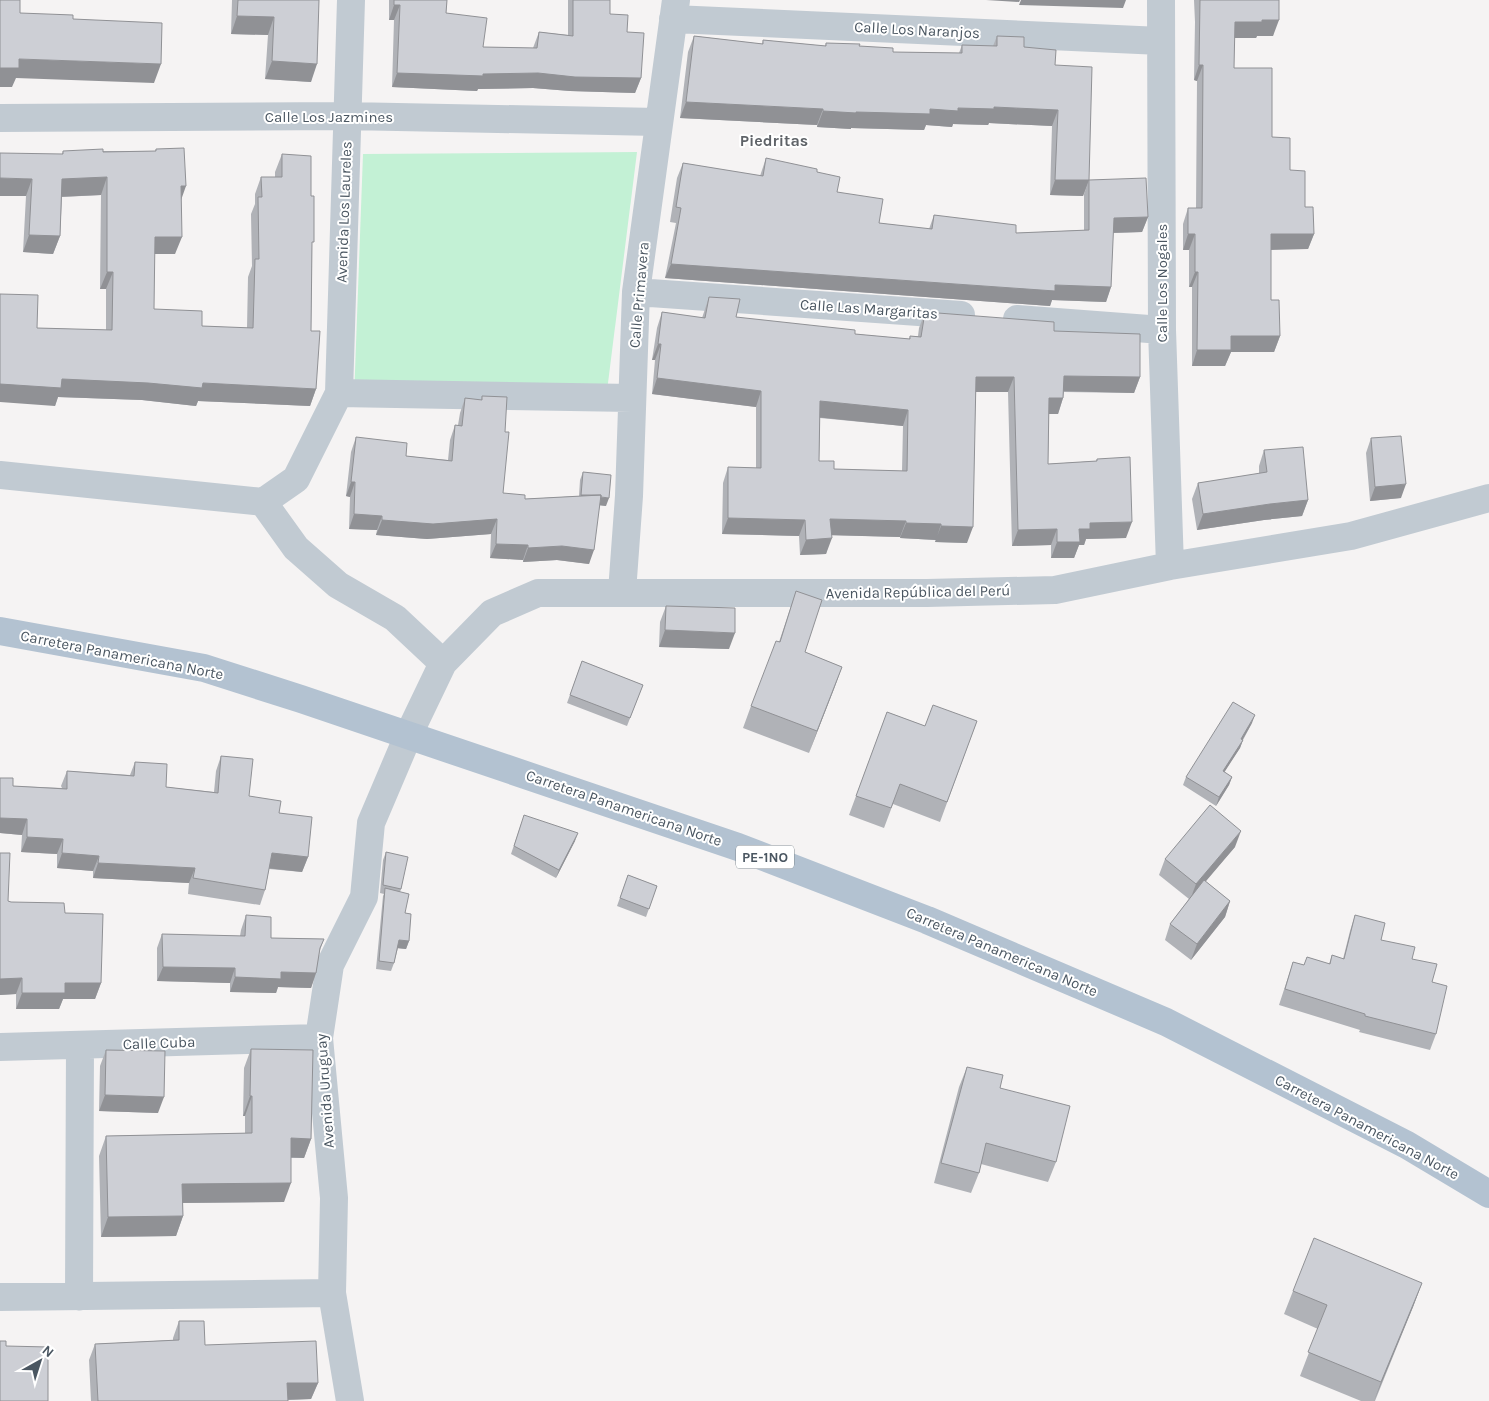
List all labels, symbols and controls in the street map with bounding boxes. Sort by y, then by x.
street label: Calle Los Naranjos [854,18,980,42]
street label: Calle Los Jazmines [265,108,393,126]
district label: Piedritas [740,131,808,150]
street label: Avenida Los Laureles [333,141,355,283]
street label: Calle Los Nogales [1153,224,1171,342]
street label: Calle Primavera [625,241,653,349]
street label: Calle Las Margaritas [799,295,939,323]
street label: Avenida República del Perú [826,581,1010,603]
street label: Carretera Panamericana Norte [19,626,225,684]
street label: Carretera Panamericana Norte [524,766,724,850]
road number: PE-1NO [736,846,794,869]
street label: Carretera Panamericana Norte [904,903,1100,1001]
street label: Calle Cuba [122,1033,196,1053]
street label: Avenida Uruguay [312,1033,338,1149]
street label: Carretera Panamericana Norte [1272,1071,1462,1183]
north arrow [15,1336,65,1386]
text: N [39,1342,57,1361]

